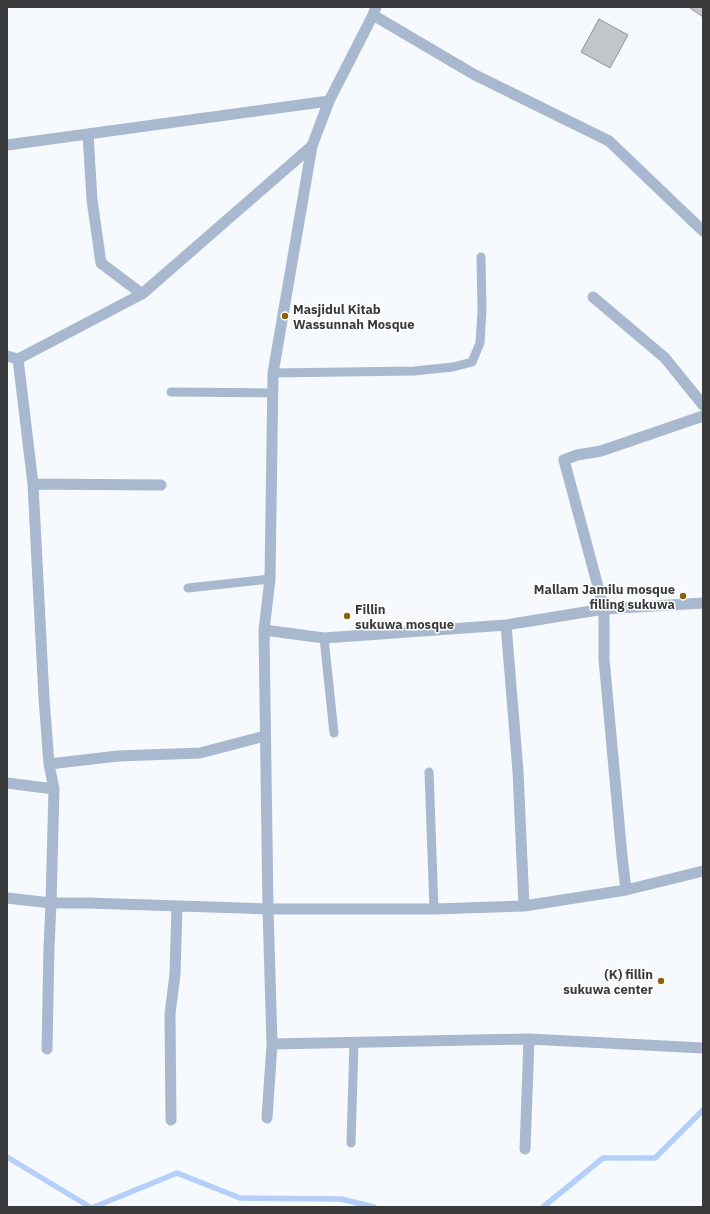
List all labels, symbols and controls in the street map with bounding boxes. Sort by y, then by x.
place label: Masjidul Kitab Wassunnah Mosque [293,301,415,333]
marker: Masjidul Kitab Wassunnah Mosque [280,311,290,321]
place label: Mallam Jamilu mosque filling sukuwa [534,581,675,613]
marker: Mallam Jamilu mosque filling sukuwa [678,591,688,601]
place label: Fillin sukuwa mosque [355,601,454,633]
marker: Fillin sukuwa mosque [342,611,352,621]
place label: (K) fillin sukuwa center [563,966,653,998]
marker: (K) fillin sukuwa center [656,976,666,986]

